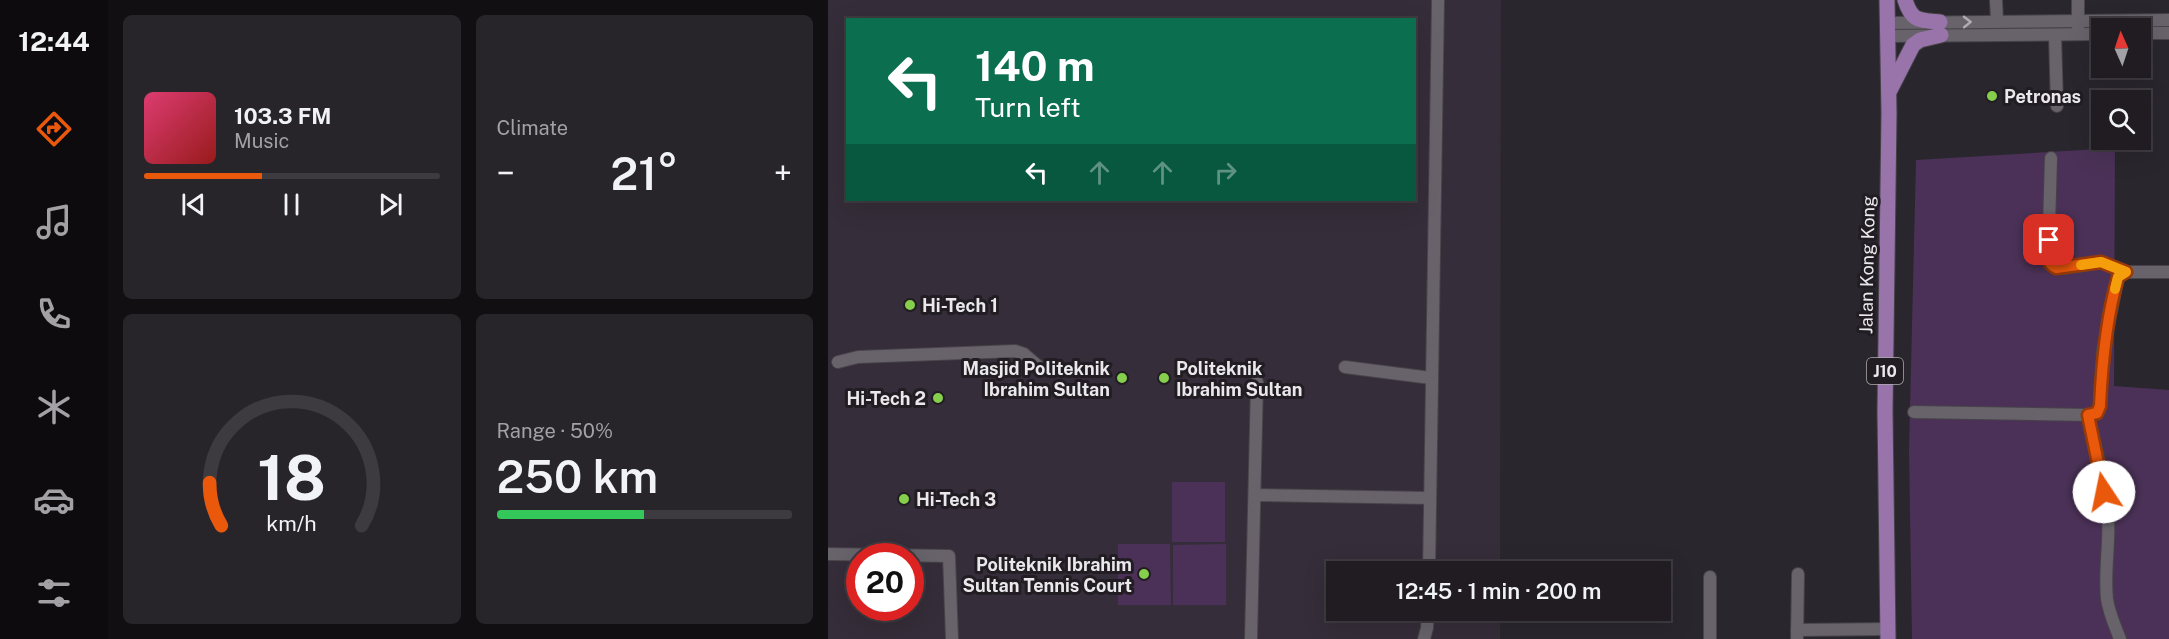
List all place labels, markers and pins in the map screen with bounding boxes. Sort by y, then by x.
place label: Petronas [2004,86,2081,107]
marker: Petronas [1985,89,1999,103]
pin [2023,214,2074,265]
place label: Hi-Tech 1 [922,295,998,316]
marker: Hi-Tech 1 [903,298,917,312]
place label: Masjid Politeknik Ibrahim Sultan [962,358,1111,400]
place label: Politeknik Ibrahim Sultan [1176,358,1302,400]
marker: Masjid Politeknik Ibrahim Sultan [1115,371,1129,385]
marker: Politeknik Ibrahim Sultan [1157,371,1171,385]
place label: Hi-Tech 2 [846,388,926,409]
marker: Hi-Tech 2 [931,391,945,405]
place label: Hi-Tech 3 [916,489,996,510]
marker: Hi-Tech 3 [897,492,911,506]
place label: Politeknik Ibrahim Sultan Tennis Court [963,554,1132,596]
marker: Politeknik Ibrahim Sultan Tennis Court [1137,567,1151,581]

